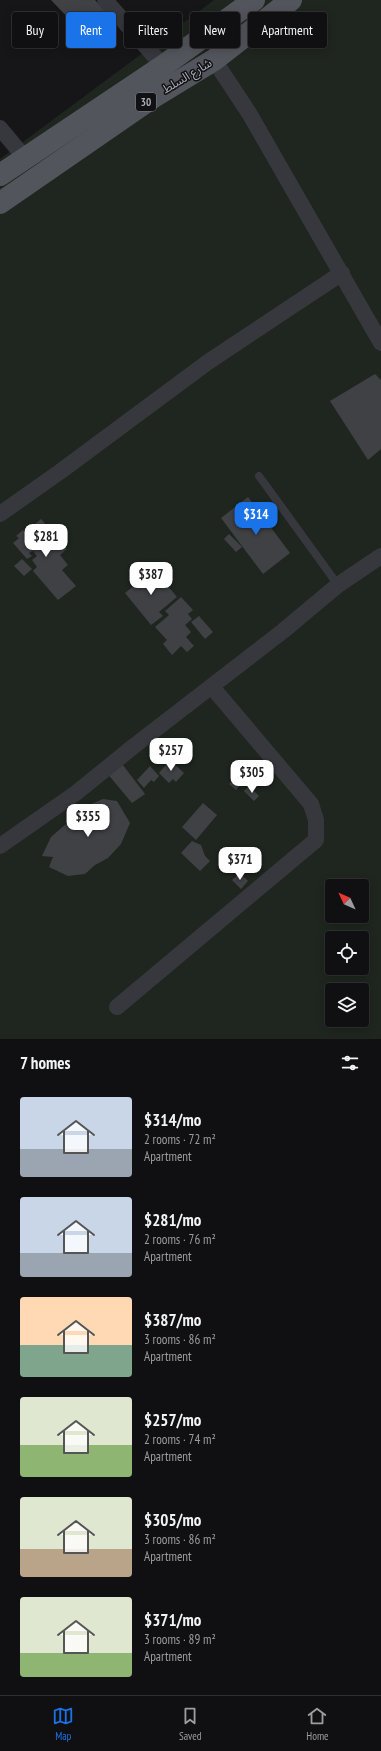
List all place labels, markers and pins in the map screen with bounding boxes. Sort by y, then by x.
pin: $314 [232,502,280,536]
pin: $281 [22,524,70,558]
pin: $387 [127,562,175,596]
pin: $257 [147,738,195,772]
pin: $305 [228,760,276,794]
pin: $355 [64,804,112,838]
pin: $371 [216,847,264,881]

